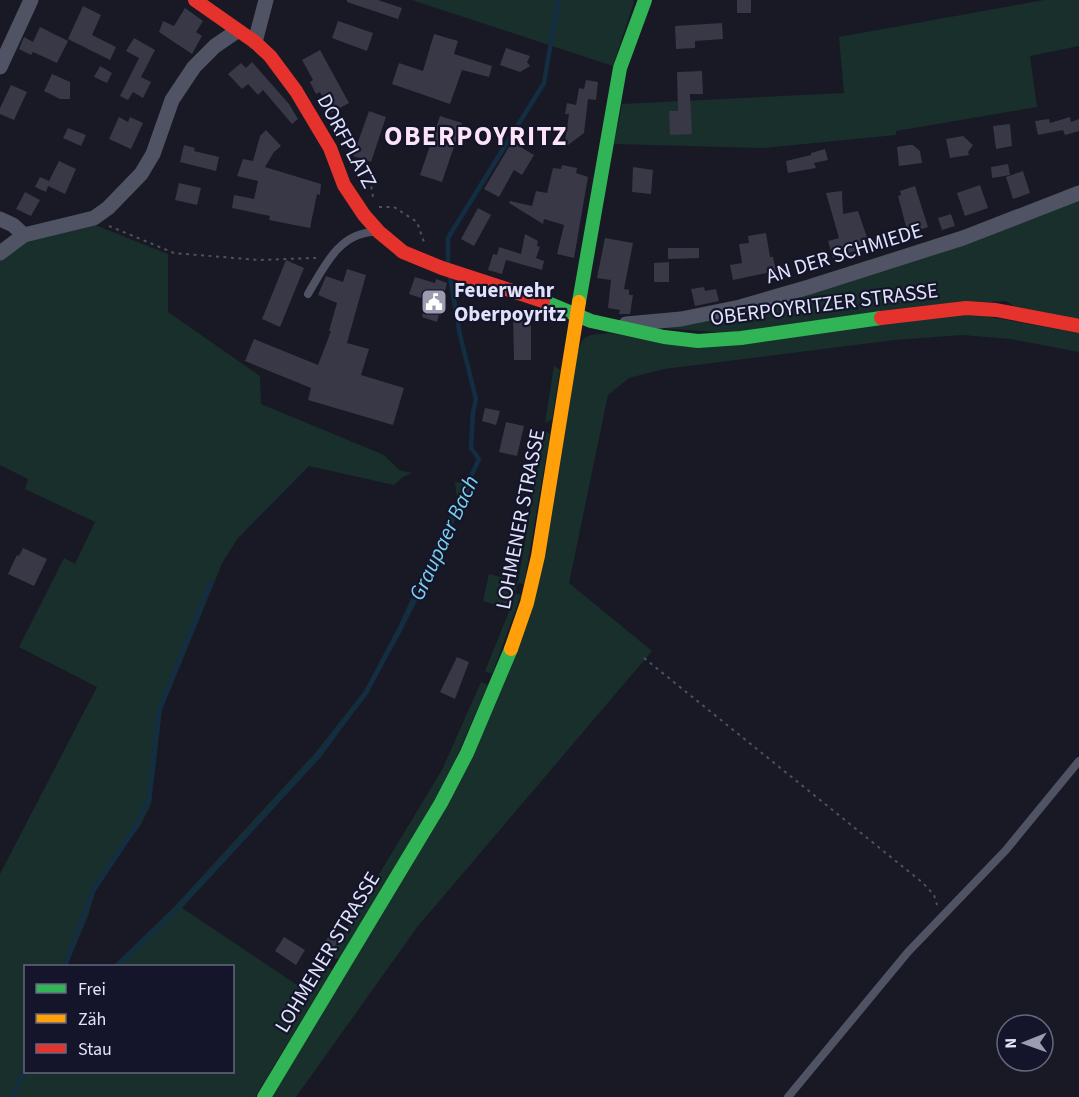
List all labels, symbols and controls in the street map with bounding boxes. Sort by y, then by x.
street label: DORFPLATZ [310,88,384,194]
district label: OBERPOYRITZ [384,117,568,156]
street label: AN DER SCHMIEDE [762,215,926,291]
place label: Feuerwehr Oberpoyritz [454,275,566,329]
street label: OBERPOYRITZER STRASSE [708,275,940,333]
public building icon: Feuerwehr Oberpoyritz [419,287,449,317]
street label: LOHMENER STRASSE [488,426,552,612]
water label: Graupaer Bach [401,470,487,606]
street label: LOHMENER STRASSE [267,866,387,1038]
legend [24,965,234,1073]
text: Frei [78,977,106,1002]
text: Zäh [78,1007,106,1032]
north arrow [995,1013,1055,1073]
text: Stau [78,1037,112,1062]
text: N [1000,1038,1022,1049]

